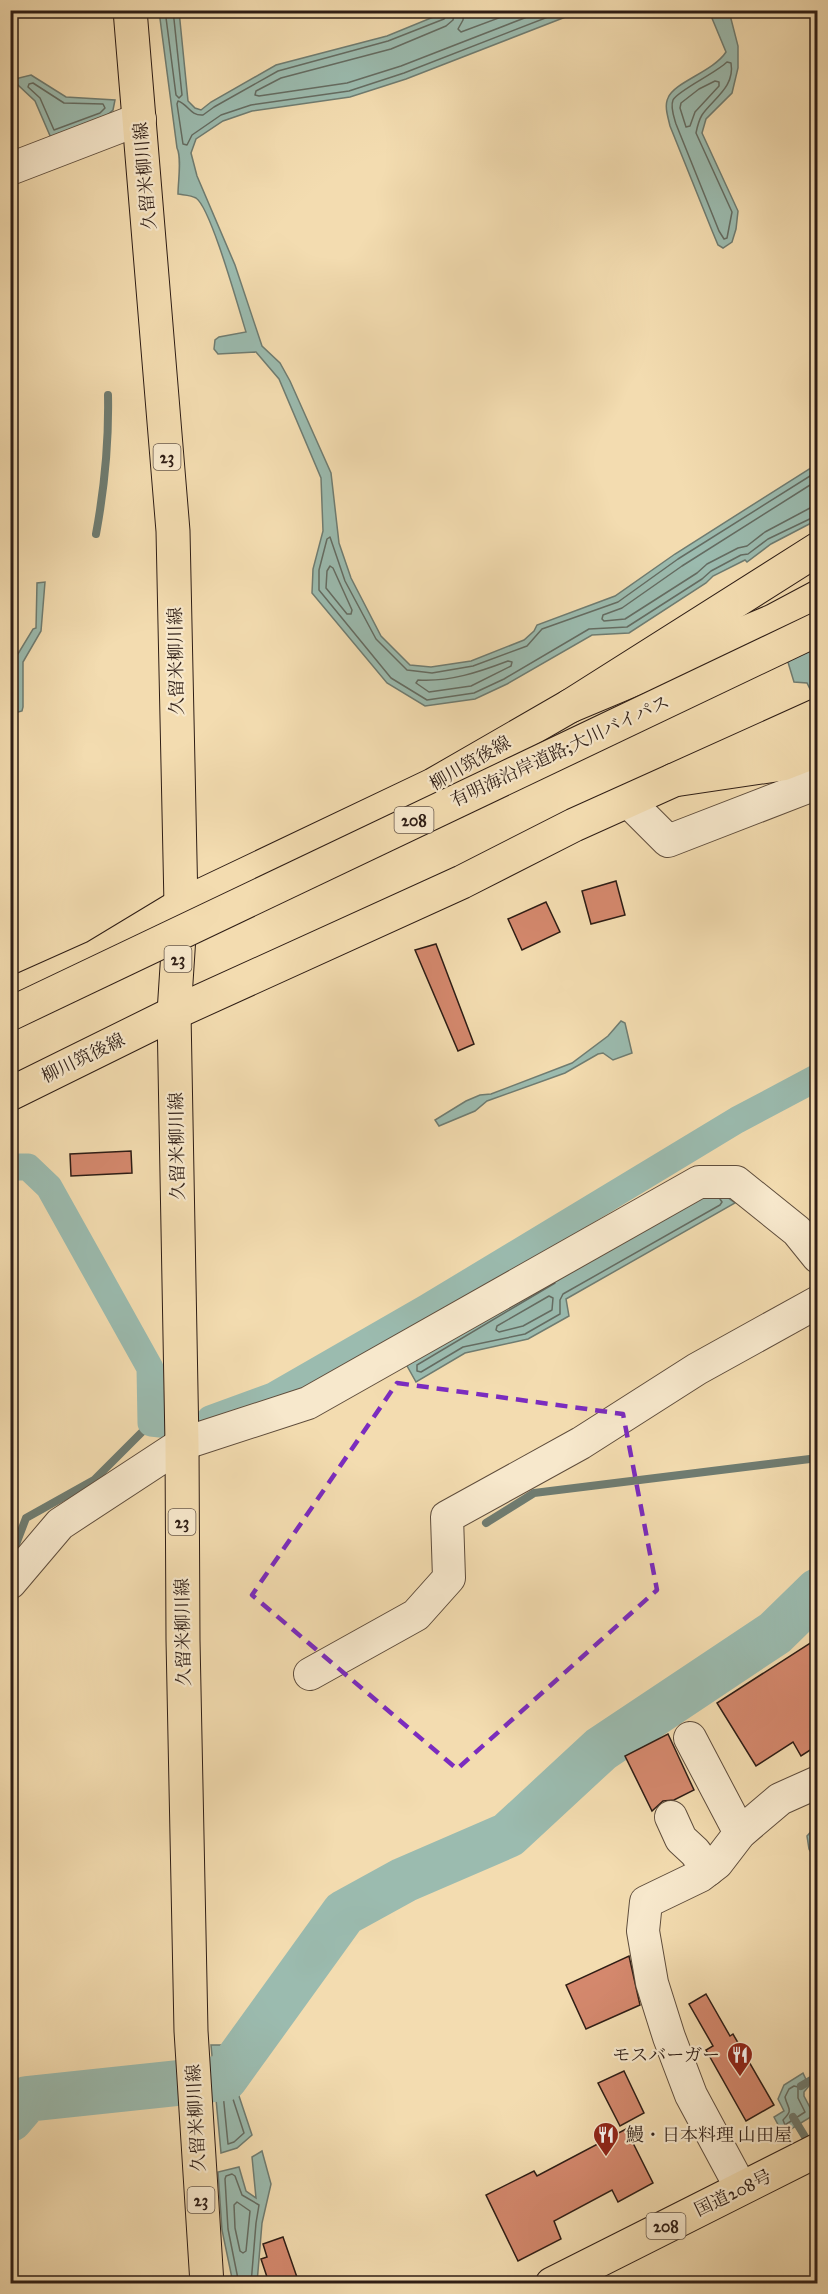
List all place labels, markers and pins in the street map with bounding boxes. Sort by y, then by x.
restaurant icon: モスバーガー [725,2040,755,2078]
place label: モスバーガー [612,2044,720,2066]
restaurant icon: 鰻・日本料理 山田屋 [591,2120,621,2158]
place label: 鰻・日本料理 山田屋 [626,2124,792,2146]

